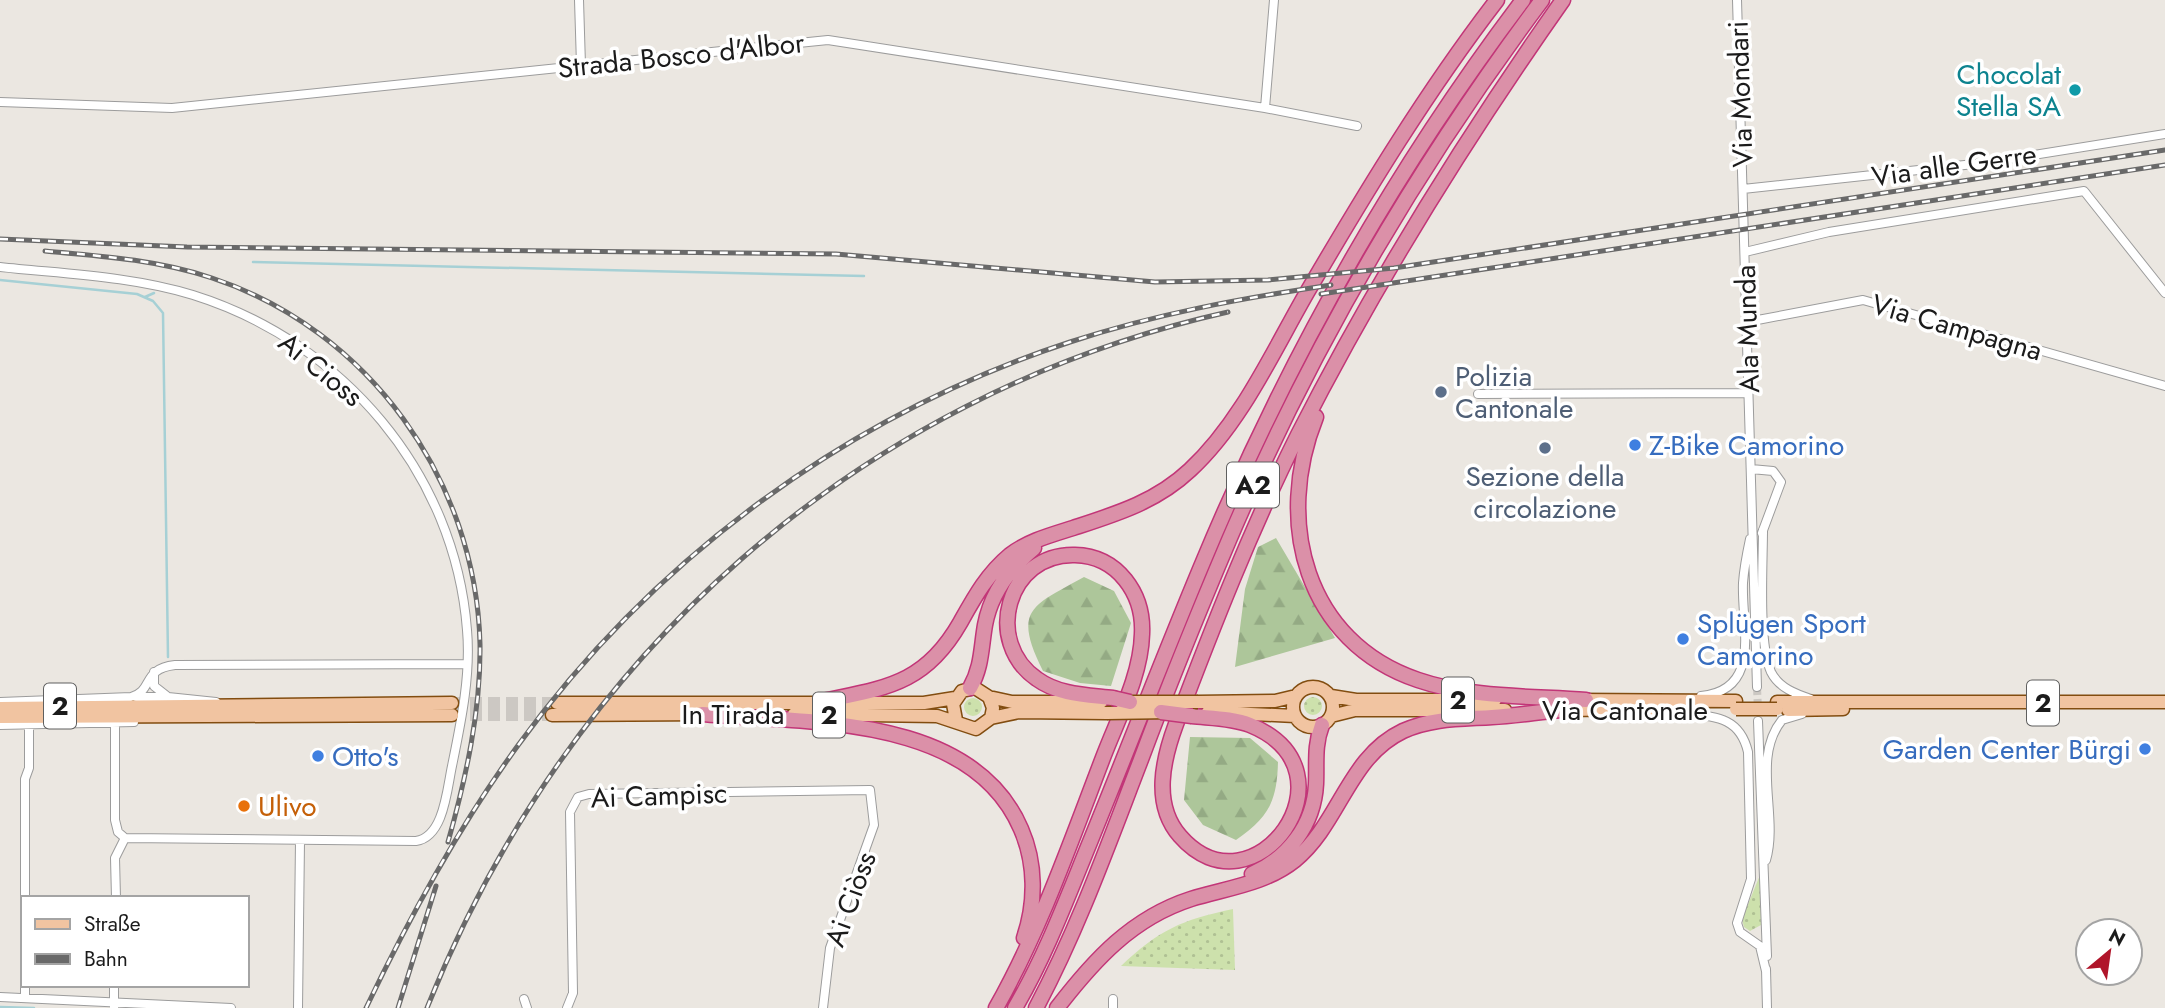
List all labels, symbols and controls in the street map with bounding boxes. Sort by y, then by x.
street label: Via Mondari [1717,20,1764,168]
street label: Strada Bosco d'Albor [556,22,807,89]
place label: Chocolat Stella SA [1956,54,2062,127]
marker: Chocolat Stella SA [2067,82,2083,98]
street label: Via alle Gerre [1869,134,2039,197]
street label: Ala Munda [1725,264,1770,394]
street label: Via Campagna [1867,284,2047,371]
street label: Ai Cioss [270,322,372,416]
place label: Polizia Cantonale [1455,356,1573,429]
marker: Polizia Cantonale [1433,384,1449,400]
place label: Z-Bike Camorino [1649,425,1844,466]
marker: Z-Bike Camorino [1627,437,1643,453]
marker: Sezione della circolazione [1537,440,1553,456]
place label: Sezione della circolazione [1465,456,1625,529]
road number: A2 [1227,463,1279,508]
place label: Splügen Sport Camorino [1697,603,1866,676]
marker: Splügen Sport Camorino [1675,631,1691,647]
road number: 2 [1442,678,1474,722]
road number: 2 [2027,680,2059,726]
road number: 2 [44,684,76,728]
street label: Via Cantonale [1542,690,1708,731]
road number: 2 [813,692,845,737]
street label: In Tirada [682,694,784,735]
place label: Garden Center Bürgi [1883,729,2131,770]
place label: Otto's [332,736,398,777]
marker: Garden Center Bürgi [2137,741,2153,757]
marker: Otto's [310,748,326,764]
street label: Ai Campisc [590,773,728,818]
place label: Ulivo [258,786,316,827]
marker: Ulivo [236,798,252,814]
street label: Ai Ciòss [814,846,887,952]
legend [21,896,248,987]
text: Straße [84,909,141,939]
north arrow [2074,917,2144,987]
text: N [2104,922,2130,953]
text: Bahn [84,944,128,974]

